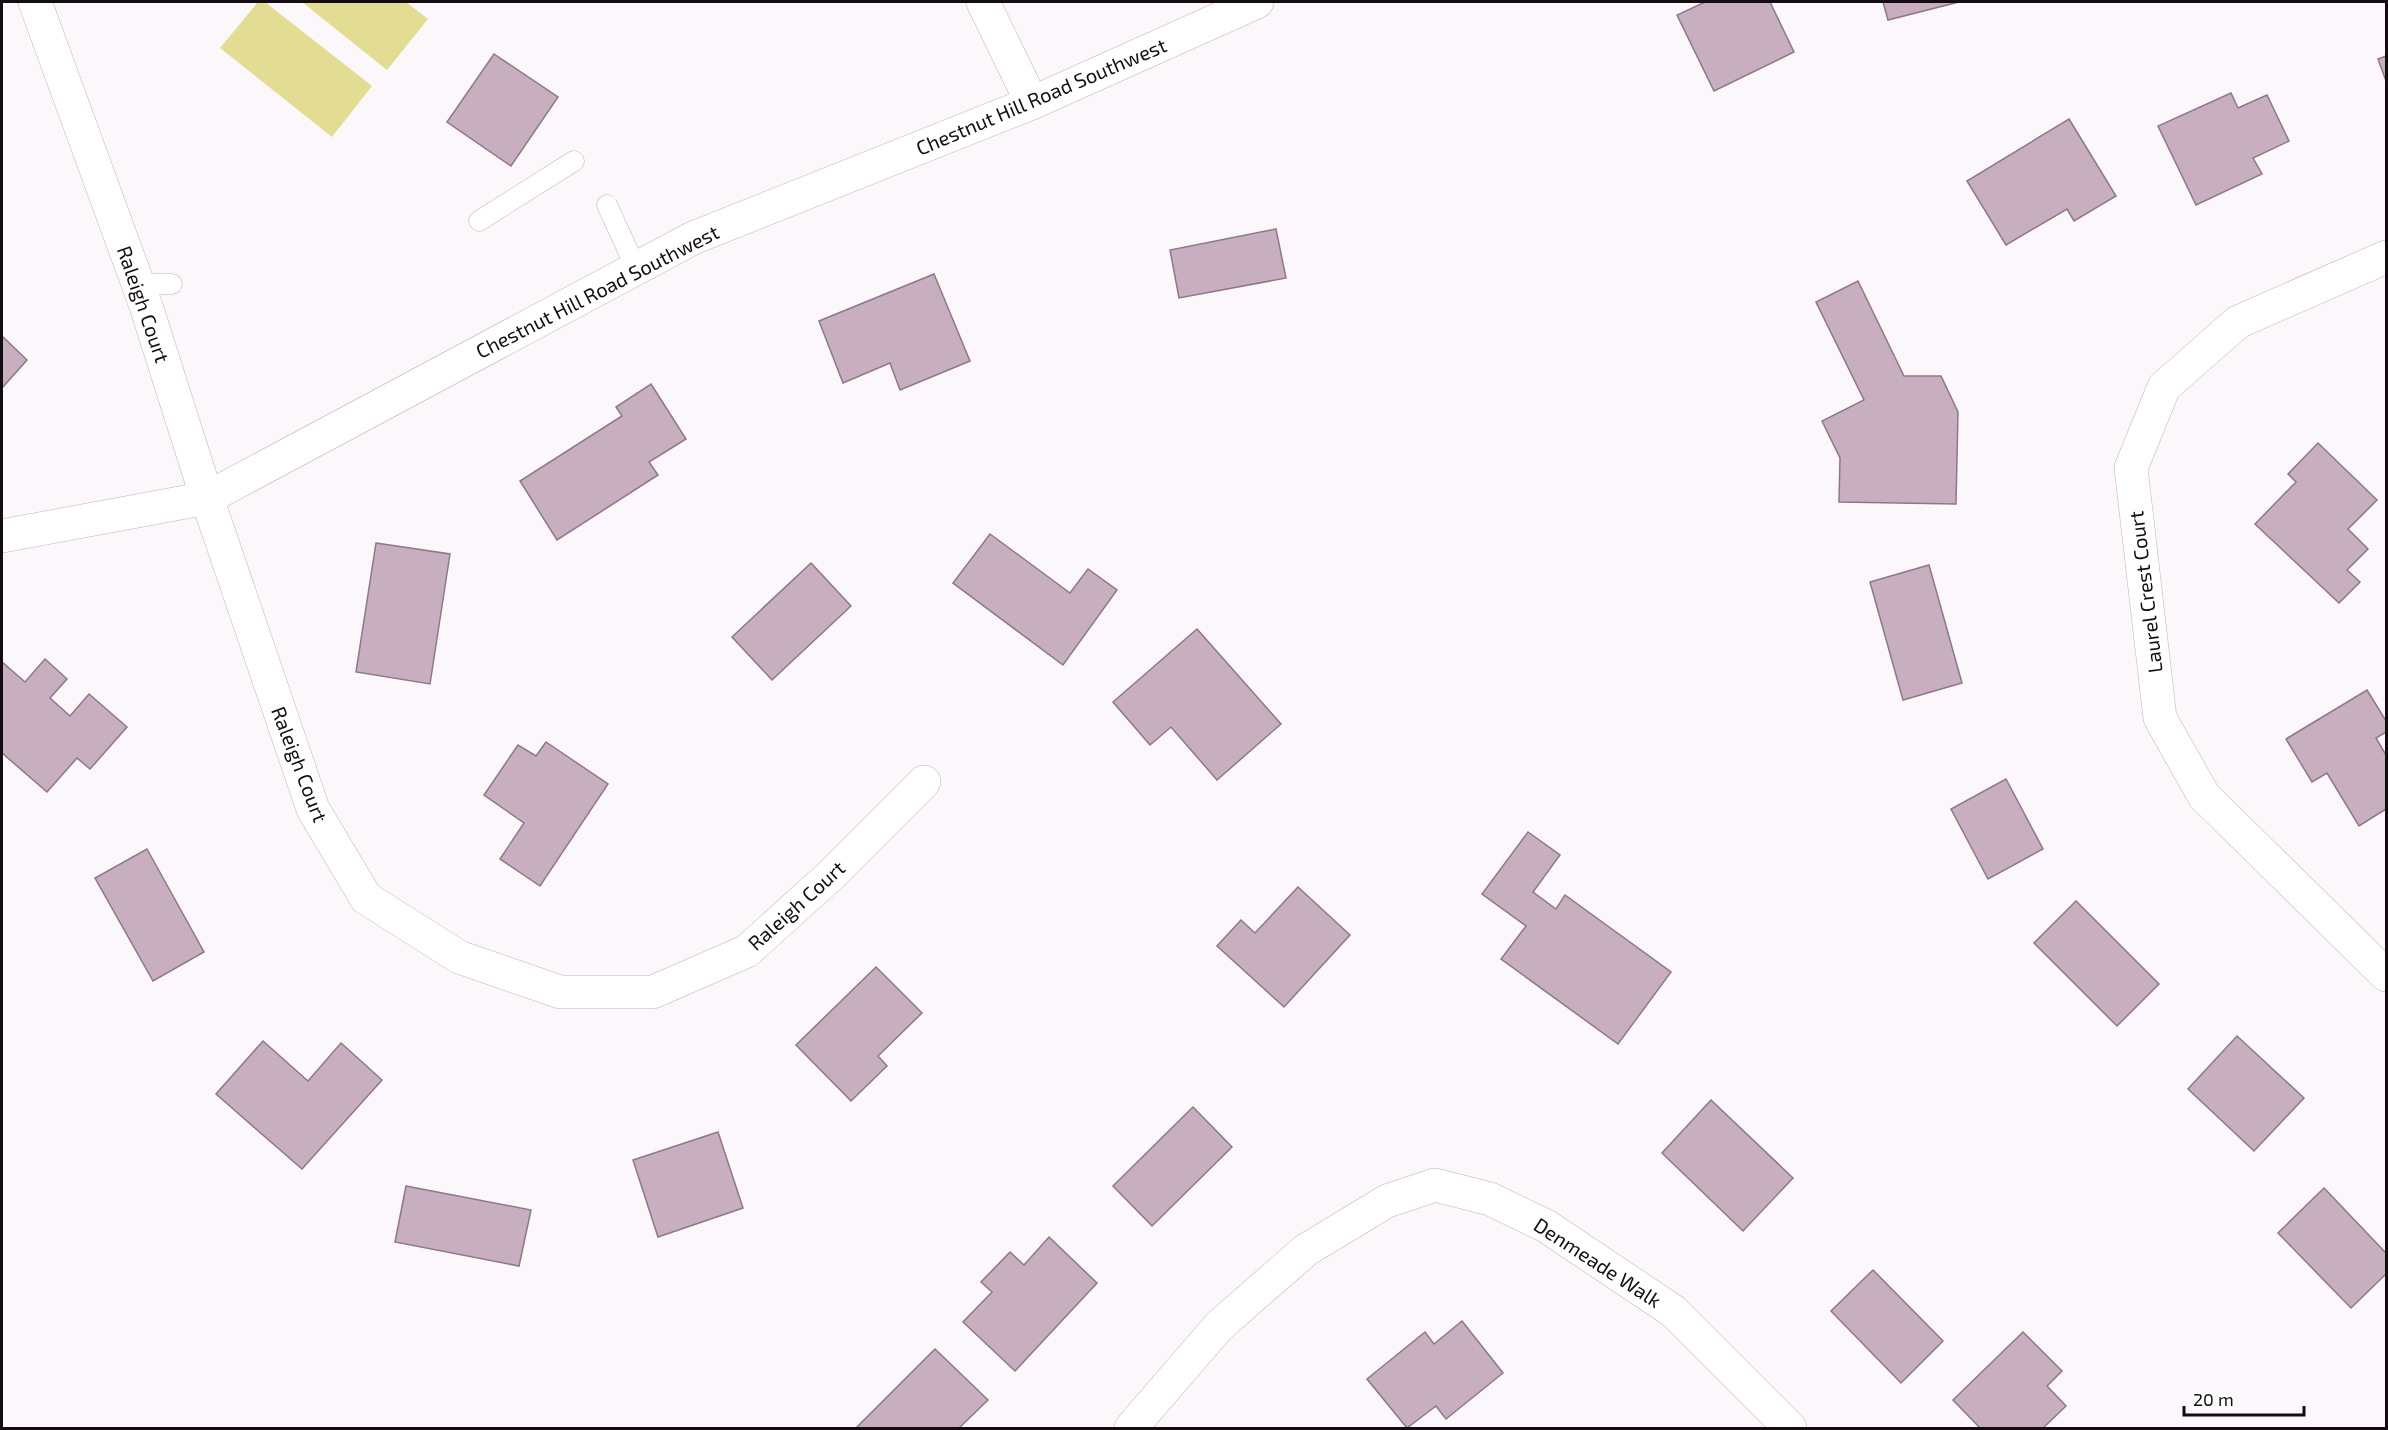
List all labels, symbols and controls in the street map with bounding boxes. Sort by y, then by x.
street label: Chestnut Hill Road Southwest [912,32,1170,160]
street label: Chestnut Hill Road Southwest [471,219,723,363]
street label: Raleigh Court [113,242,175,366]
street label: Laurel Crest Court [2123,509,2167,674]
street label: Raleigh Court [267,703,333,826]
street label: Raleigh Court [743,855,850,955]
street label: Denmeade Walk [1530,1212,1666,1312]
scale bar [2184,1379,2304,1417]
text: 20 m [2193,1388,2234,1410]

